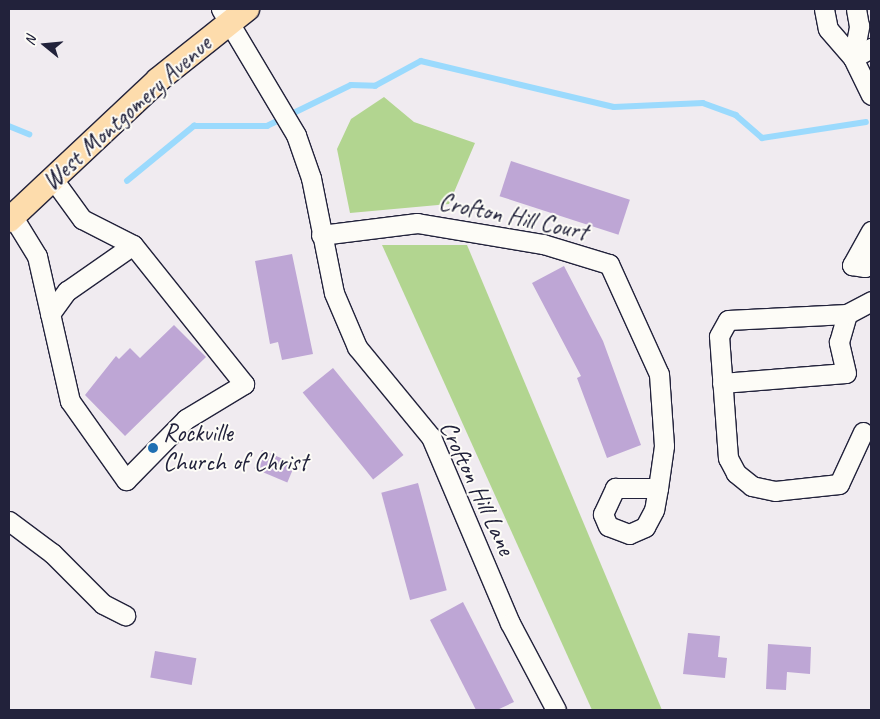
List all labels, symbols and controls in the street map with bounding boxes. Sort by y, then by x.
north arrow [20,20,70,70]
street label: West Montgomery Avenue [37,29,217,197]
text: N [21,34,40,47]
street label: Crofton Hill Court [436,187,590,247]
street label: Crofton Hill Lane [433,416,521,560]
place label: Rockville Church of Christ [163,419,308,478]
marker: Rockville Church of Christ [147,442,159,454]

